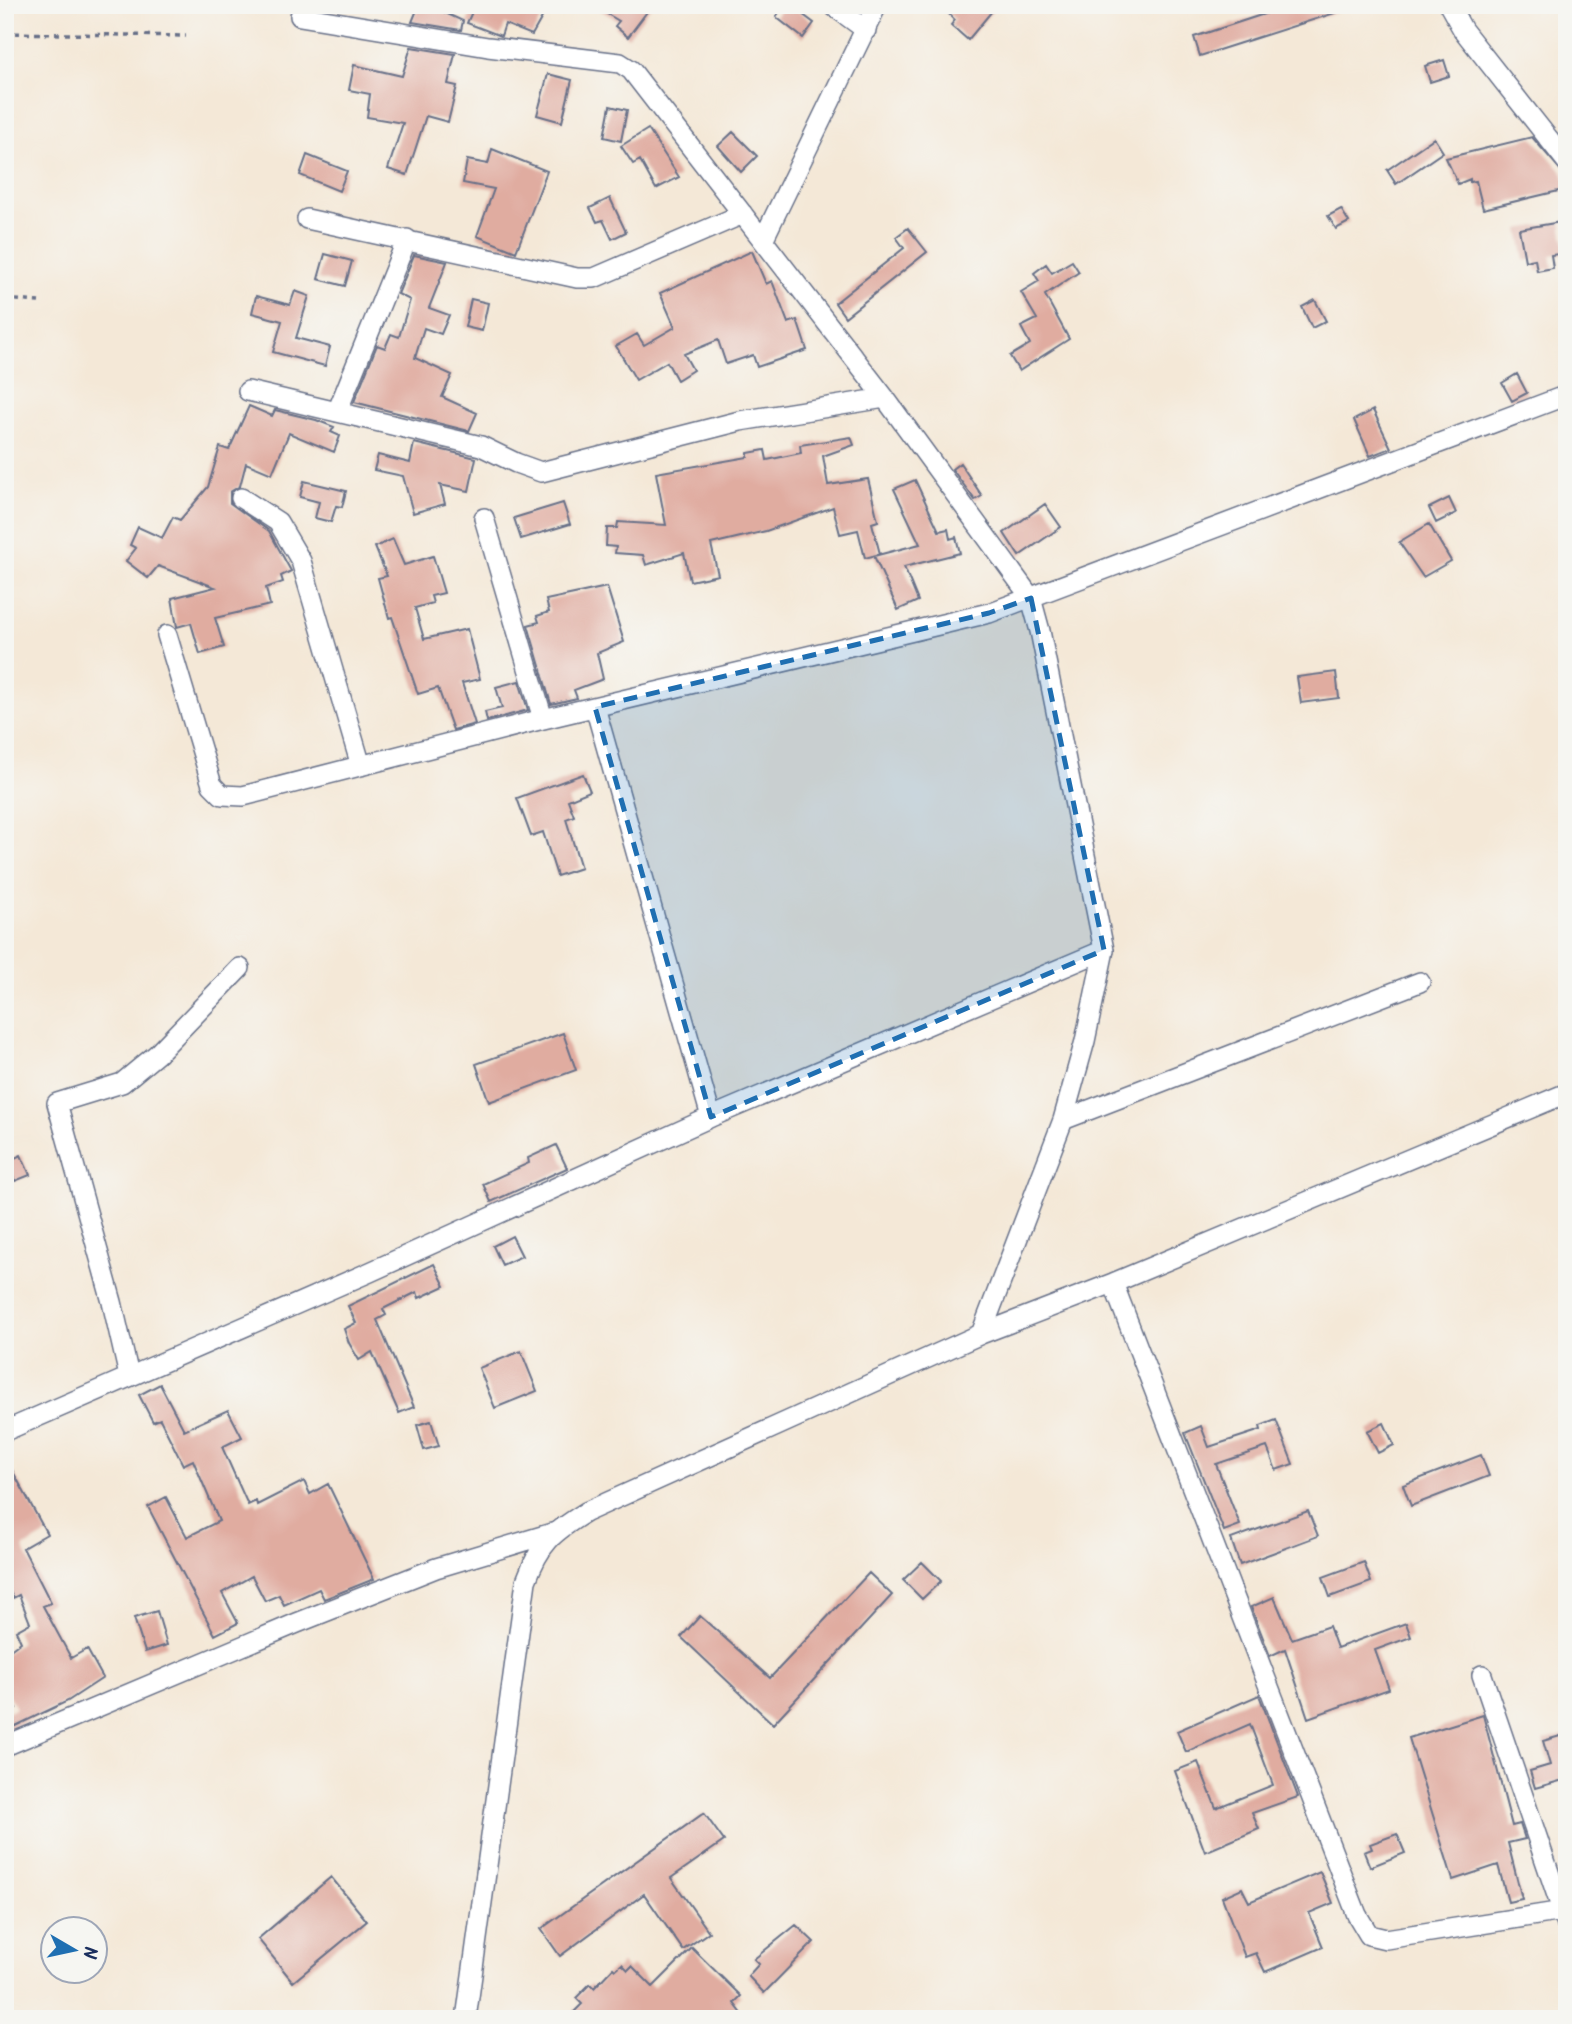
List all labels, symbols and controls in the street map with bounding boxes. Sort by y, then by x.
north arrow [38,1916,108,1986]
text: N [73,1944,105,1961]

